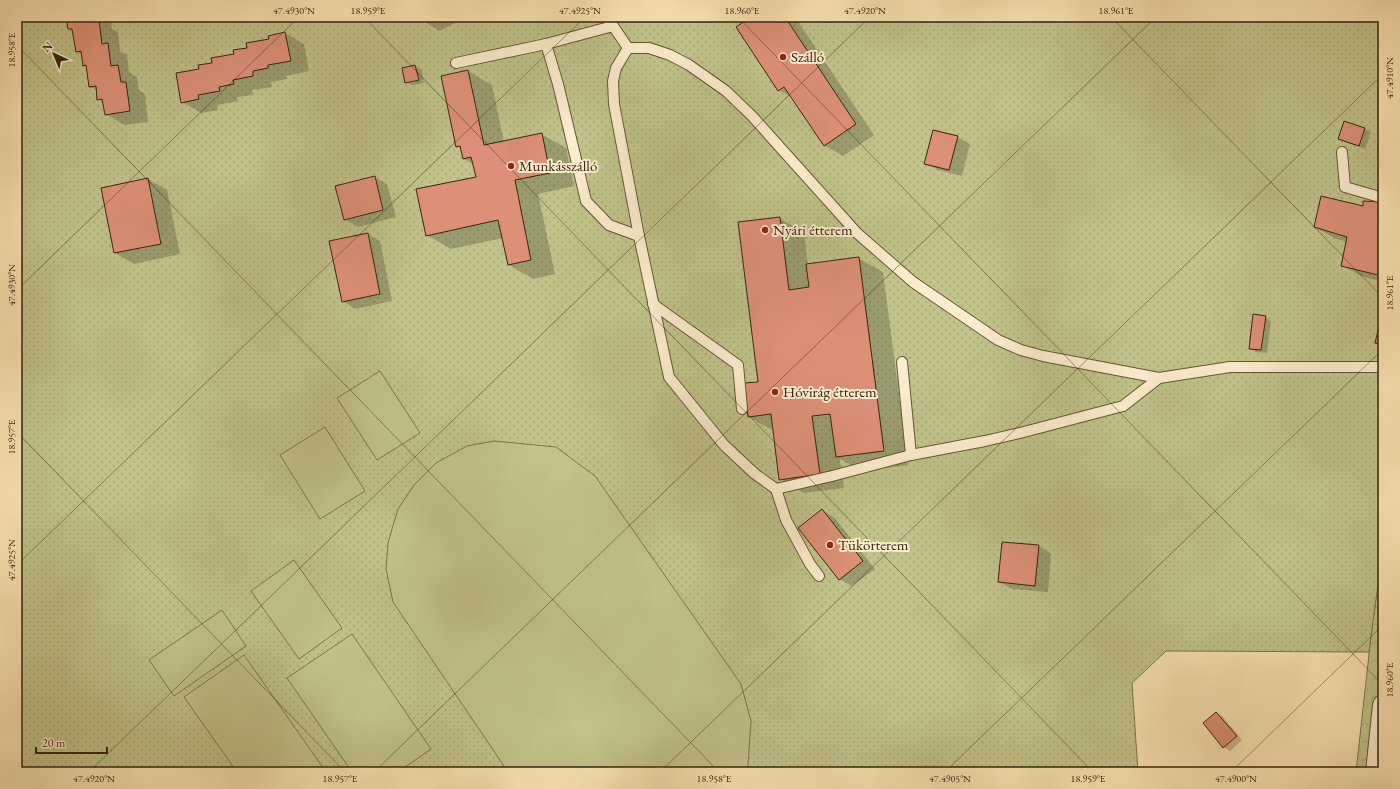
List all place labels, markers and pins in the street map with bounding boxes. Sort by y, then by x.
place label: Szálló [791,47,824,66]
marker: Szálló [778,52,788,62]
place label: Munkásszálló [519,156,597,175]
marker: Munkásszálló [506,161,516,171]
place label: Nyári étterem [773,220,853,239]
marker: Nyári étterem [760,225,770,235]
place label: Hóvirág étterem [783,382,877,401]
marker: Hóvirág étterem [770,387,780,397]
place label: Tükörterem [838,535,909,554]
marker: Tükörterem [825,540,835,550]

